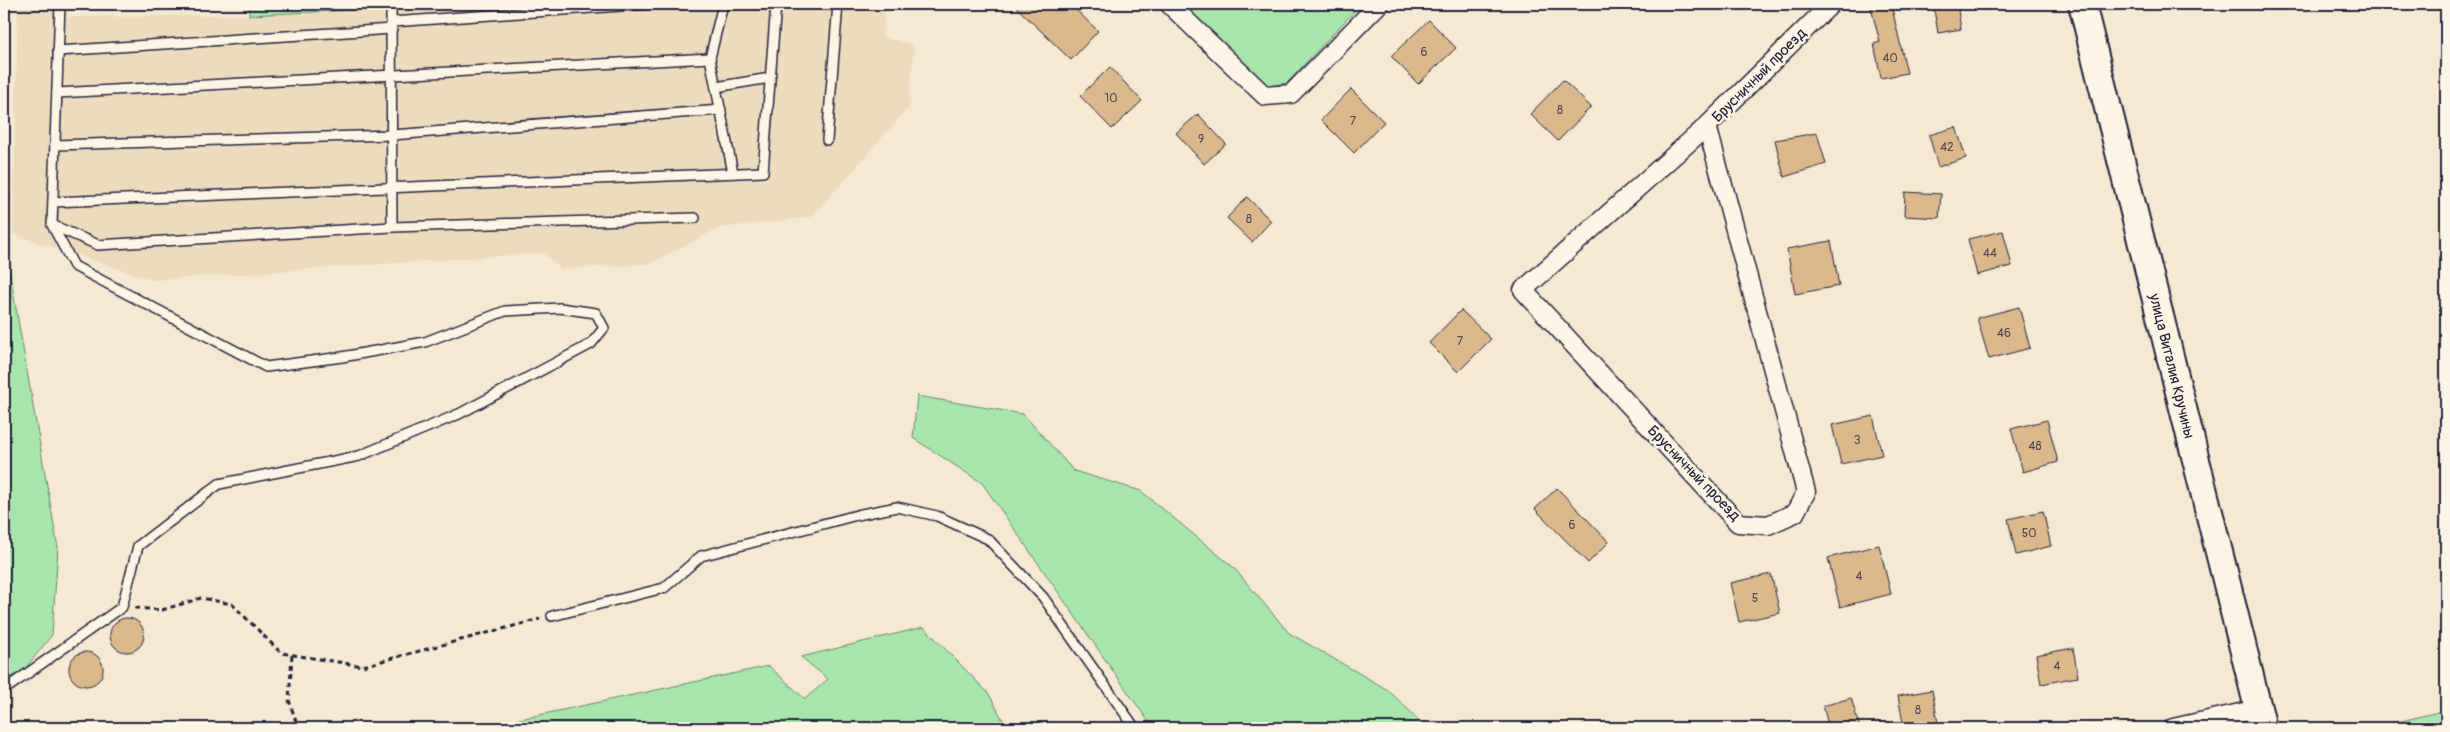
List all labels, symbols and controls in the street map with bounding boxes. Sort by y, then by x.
street label: Брусничный проезд [1708,24,1811,127]
house number: 6 [1421,45,1428,60]
house number: 40 [1882,51,1898,66]
house number: 10 [1105,91,1117,106]
house number: 8 [1557,103,1563,118]
house number: 7 [1350,114,1357,129]
house number: 9 [1198,132,1204,147]
house number: 42 [1940,140,1954,155]
house number: 8 [1246,212,1252,227]
house number: 44 [1983,246,1997,261]
street label: улица Виталия Кручины [2144,291,2199,441]
house number: 46 [1997,326,2011,341]
house number: 7 [1457,334,1464,349]
street label: Брусничный проезд [1643,421,1744,525]
house number: 3 [1854,433,1861,448]
house number: 48 [2028,439,2042,454]
house number: 6 [1569,518,1576,533]
house number: 50 [2022,526,2036,541]
house number: 4 [1856,569,1863,584]
house number: 5 [1752,591,1758,606]
house number: 4 [2054,659,2061,674]
house number: 8 [1915,703,1921,718]

